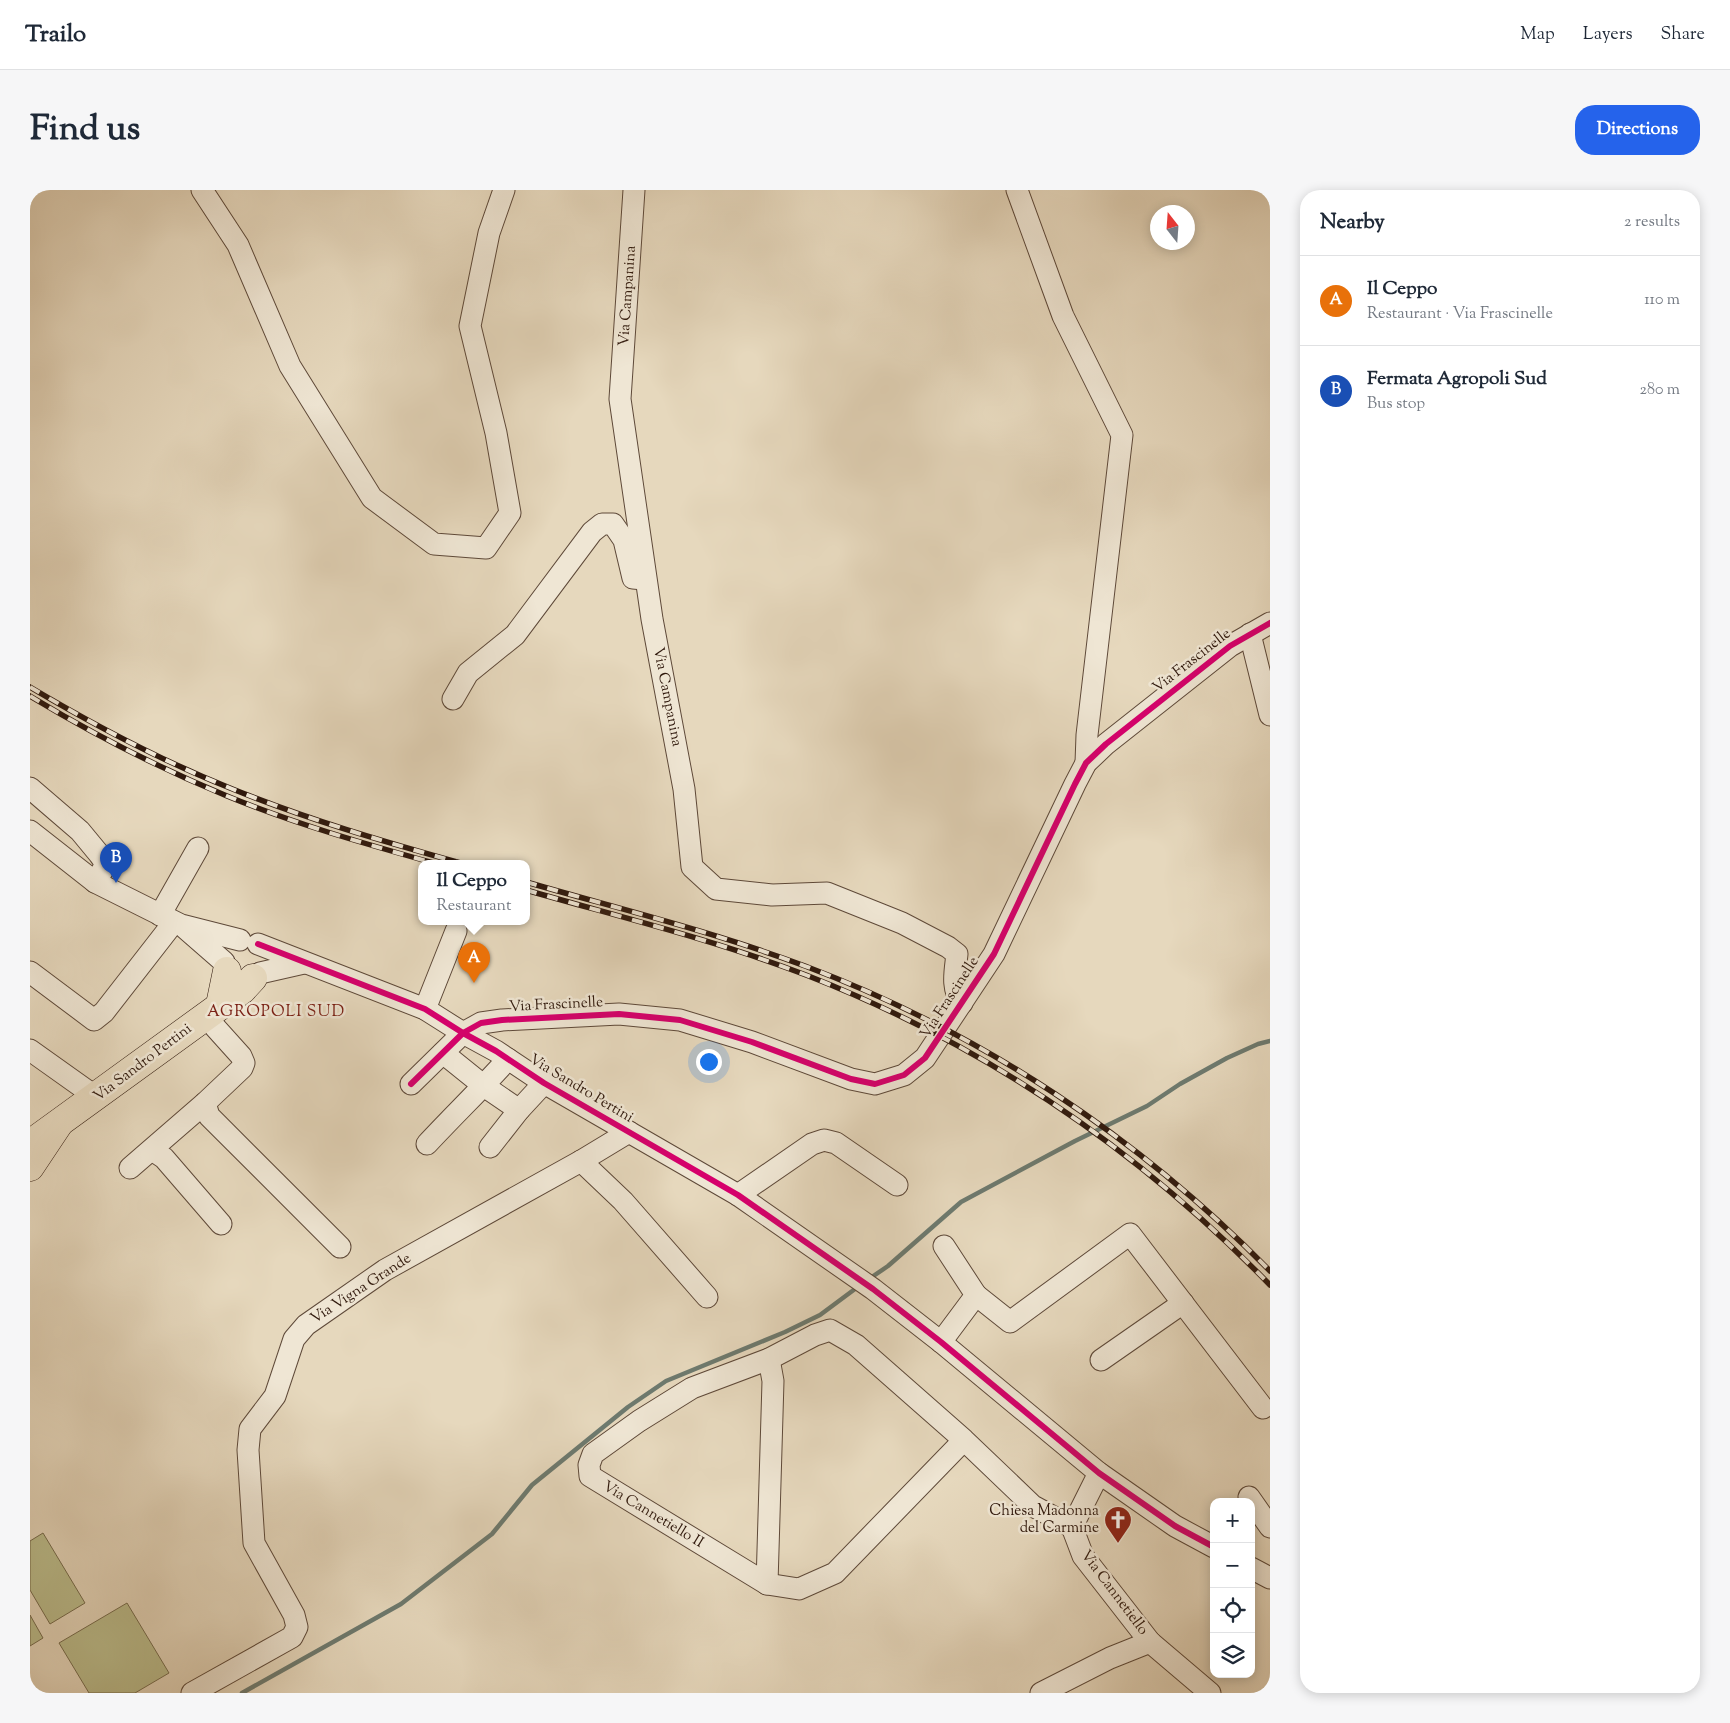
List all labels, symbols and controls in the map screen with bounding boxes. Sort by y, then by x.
text: Trailo [25,18,86,52]
text: Map [1520,22,1555,48]
text: Layers [1583,22,1633,48]
text: Share [1661,22,1705,48]
text: Find us [30,105,140,156]
button: Directions [1575,105,1700,155]
north arrow [1150,205,1195,250]
text: Nearby [1320,208,1385,238]
text: 2 results [1624,211,1680,234]
street label: Via Campanina [614,245,642,347]
text: Il Ceppo [1367,276,1437,303]
text: A [1330,289,1343,312]
text: 110 m [1644,289,1680,312]
text: Restaurant · Via Frascinelle [1367,303,1553,326]
text: Fermata Agropoli Sud [1367,366,1547,393]
text: B [1331,379,1341,402]
text: 280 m [1639,379,1680,402]
text: Bus stop [1367,393,1425,416]
street label: Via Frascinelle [1148,624,1236,698]
street label: Via Campanina [647,646,687,749]
pin: B [100,842,132,883]
popup [418,860,530,925]
text: Il Ceppo [437,868,507,895]
text: Restaurant [437,895,511,918]
pin: A [458,942,490,983]
street label: Via Frascinelle [916,953,984,1043]
street label: Via Frascinelle [509,992,603,1018]
district label: AGROPOLI SUD [207,1001,345,1024]
street label: Via Sandro Pertini [89,1019,197,1107]
street label: Via Sandro Pertini [525,1049,637,1129]
your location [696,1049,722,1075]
street label: Via Vigna Grande [307,1249,415,1329]
street label: Via Cannetiello II [598,1476,708,1554]
map controls [1210,1498,1255,1678]
button: + [1210,1498,1255,1543]
place label: Chiesa Madonna del Carmine [989,1501,1099,1539]
church icon: Chiesa Madonna del Carmine [1103,1505,1133,1544]
button: − [1210,1543,1255,1588]
street label: Via Cannetiello [1075,1546,1153,1640]
button: locate [1210,1588,1255,1633]
button: layers [1210,1633,1255,1678]

